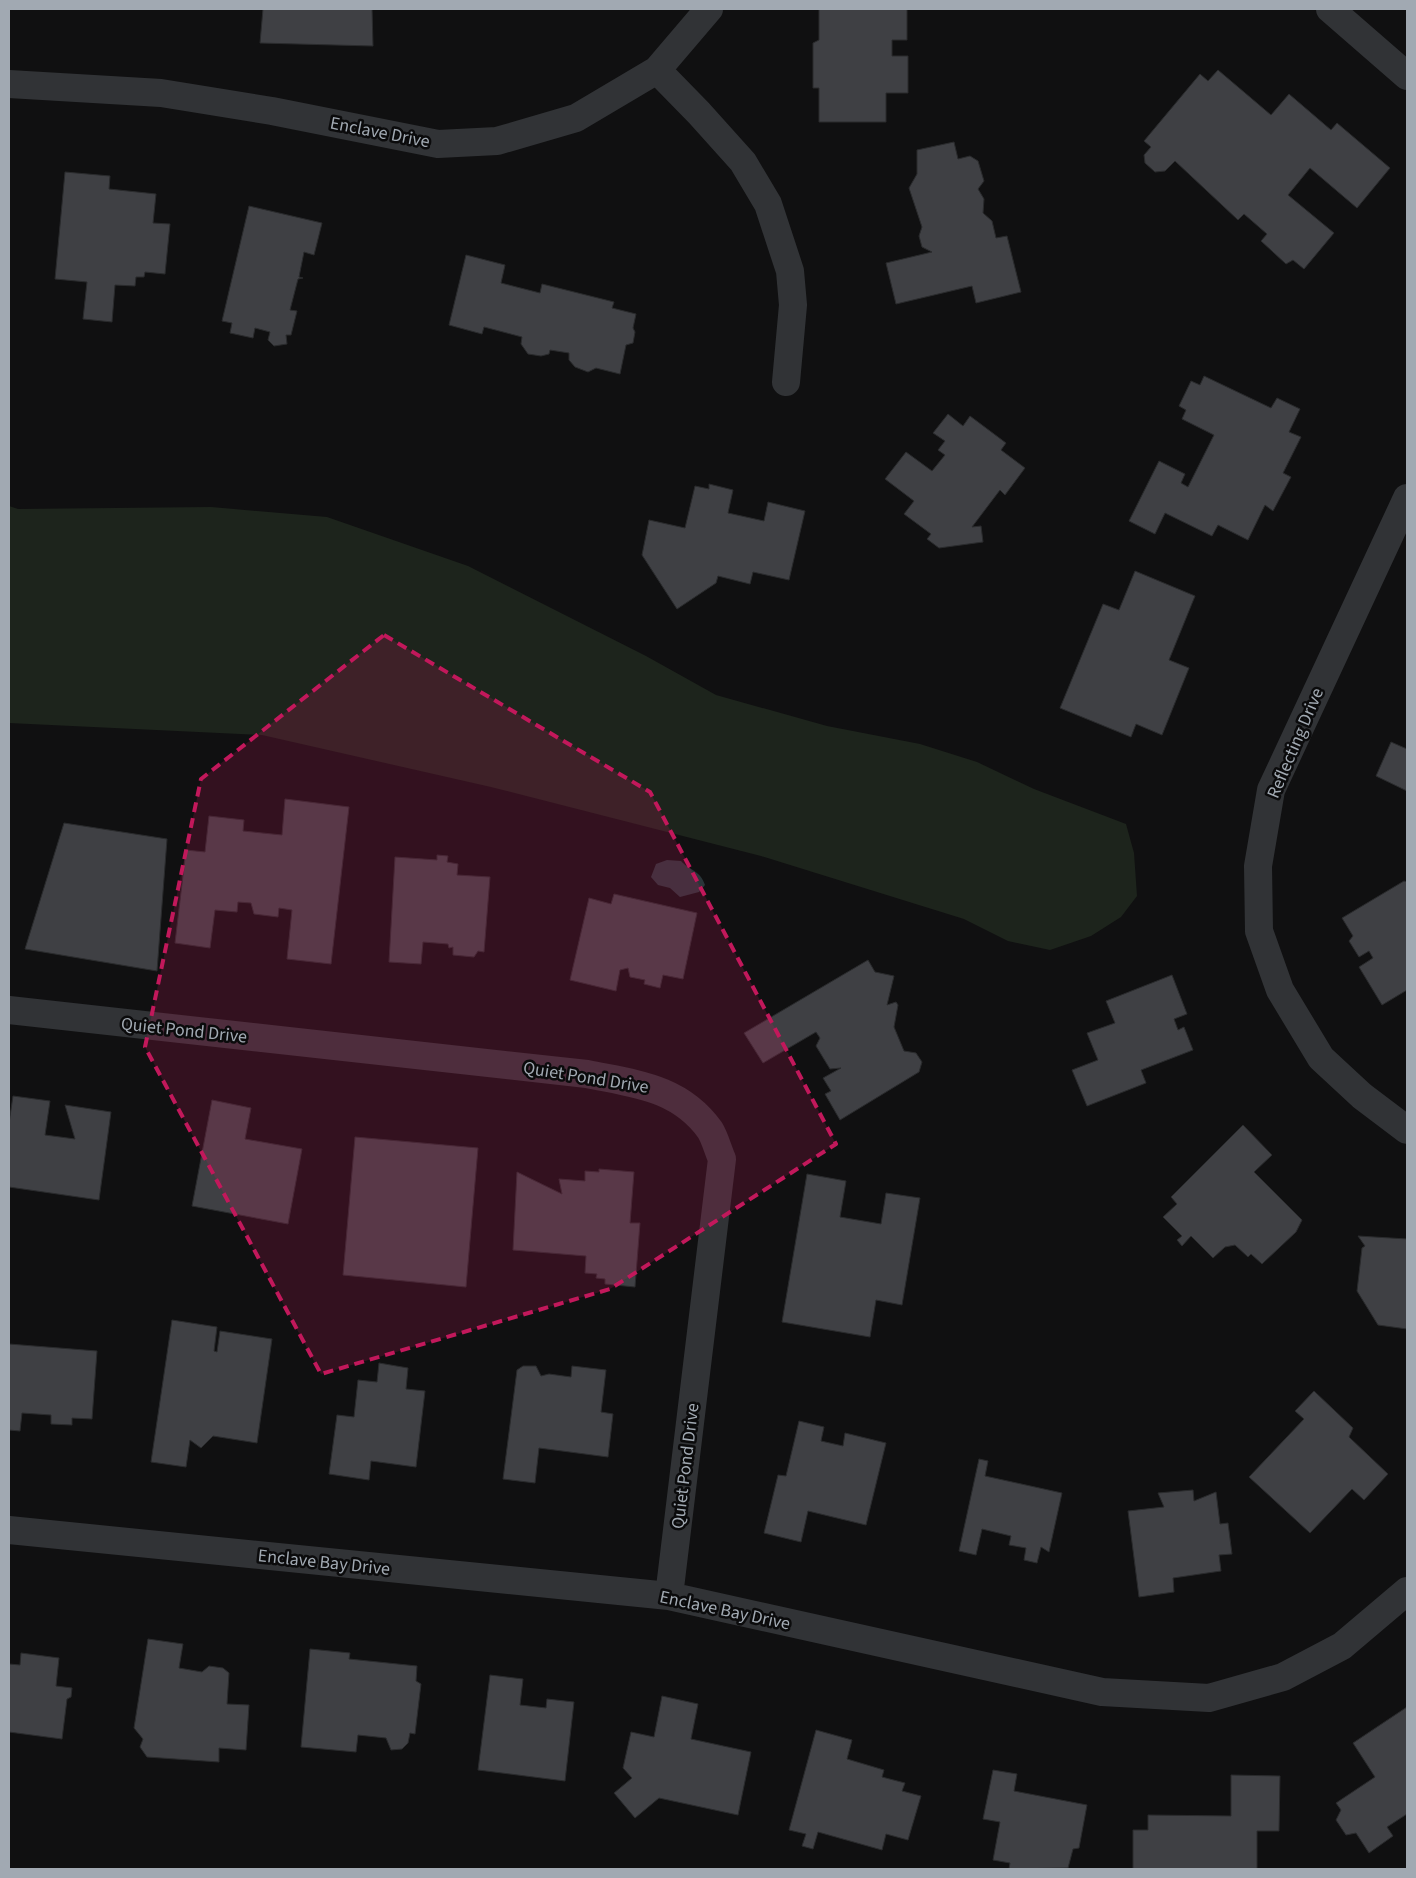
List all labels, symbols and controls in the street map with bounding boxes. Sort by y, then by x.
street label: Enclave Drive [328,111,432,154]
street label: Reflecting Drive [1261,684,1330,802]
street label: Quiet Pond Drive [120,1011,248,1050]
street label: Quiet Pond Drive [521,1055,650,1100]
street label: Quiet Pond Drive [665,1402,706,1530]
street label: Enclave Bay Drive [257,1543,391,1582]
street label: Enclave Bay Drive [657,1584,792,1637]

